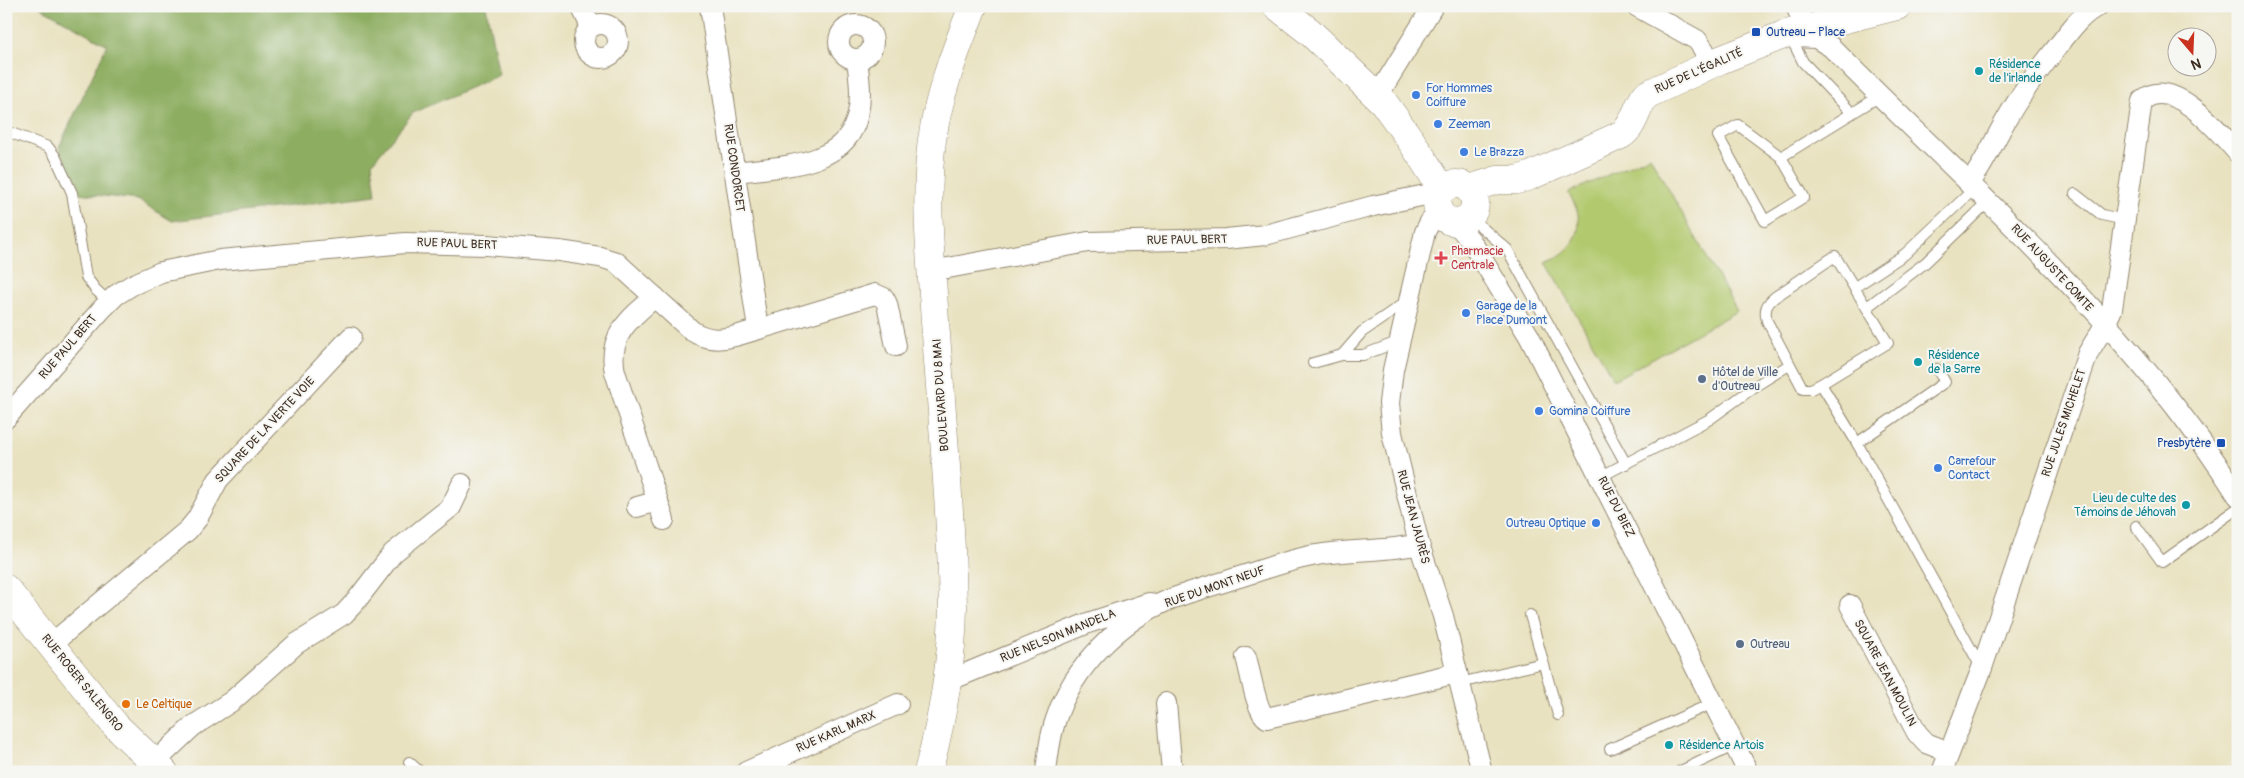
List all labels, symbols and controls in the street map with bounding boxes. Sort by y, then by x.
place label: Outreau – Place [1766,25,1845,40]
marker: Outreau – Place [1750,26,1762,38]
north arrow [2166,28,2216,78]
street label: RUE DE L'ÉGALITÉ [1652,44,1746,97]
text: N [2189,54,2203,73]
place label: Résidence de l'irlande [1989,57,2042,86]
marker: Résidence de l'irlande [1973,65,1985,77]
place label: For Hommes Coiffure [1426,81,1493,110]
marker: For Hommes Coiffure [1410,89,1422,101]
place label: Zeeman [1448,117,1491,132]
marker: Zeeman [1432,118,1444,130]
street label: RUE CONDORCET [720,123,748,213]
place label: Le Brazza [1474,145,1524,160]
marker: Le Brazza [1458,146,1470,158]
street label: RUE AUGUSTE COMTE [2008,221,2096,315]
street label: RUE PAUL BERT [1146,232,1228,248]
street label: RUE PAUL BERT [416,235,498,253]
place label: Pharmacie Centrale [1451,244,1504,273]
marker: Pharmacie Centrale [1435,252,1447,264]
place label: Garage de la Place Dumont [1476,299,1547,328]
marker: Garage de la Place Dumont [1460,307,1472,319]
street label: RUE PAUL BERT [36,311,100,382]
street label: BOULEVARD DU 8 MAI [930,338,952,452]
place label: Résidence de la Sarre [1928,348,1980,377]
marker: Résidence de la Sarre [1912,356,1924,368]
place label: Hôtel de Ville d'Outreau [1712,365,1778,394]
street label: RUE JULES MICHELET [2039,367,2090,479]
marker: Hôtel de Ville d'Outreau [1696,373,1708,385]
street label: SQUARE DE LA VERTE VOIE [212,374,318,486]
place label: Gomina Coiffure [1549,404,1631,419]
marker: Gomina Coiffure [1533,405,1545,417]
place label: Presbytère [2157,436,2211,451]
marker: Presbytère [2215,437,2227,449]
place label: Carrefour Contact [1948,454,1997,483]
marker: Carrefour Contact [1932,462,1944,474]
street label: RUE JEAN JAURÈS [1393,468,1434,565]
street label: RUE DU BIEZ [1594,474,1638,540]
place label: Lieu de culte des Témoins de Jéhovah [2074,491,2177,520]
marker: Lieu de culte des Témoins de Jéhovah [2180,499,2192,511]
place label: Outreau Optique [1506,516,1586,531]
marker: Outreau Optique [1590,517,1602,529]
street label: RUE DU MONT NEUF [1163,563,1267,611]
street label: RUE NELSON MANDELA [998,606,1118,666]
street label: SQUARE JEAN MOULIN [1850,617,1920,729]
street label: RUE ROGER SALENGRO [38,631,126,735]
place label: Outreau [1750,637,1790,652]
marker: Outreau [1734,638,1746,650]
place label: Le Celtique [136,697,192,712]
marker: Le Celtique [120,698,132,710]
street label: RUE KARL MARX [794,708,878,756]
place label: Résidence Artois [1679,738,1764,753]
marker: Résidence Artois [1663,739,1675,751]

